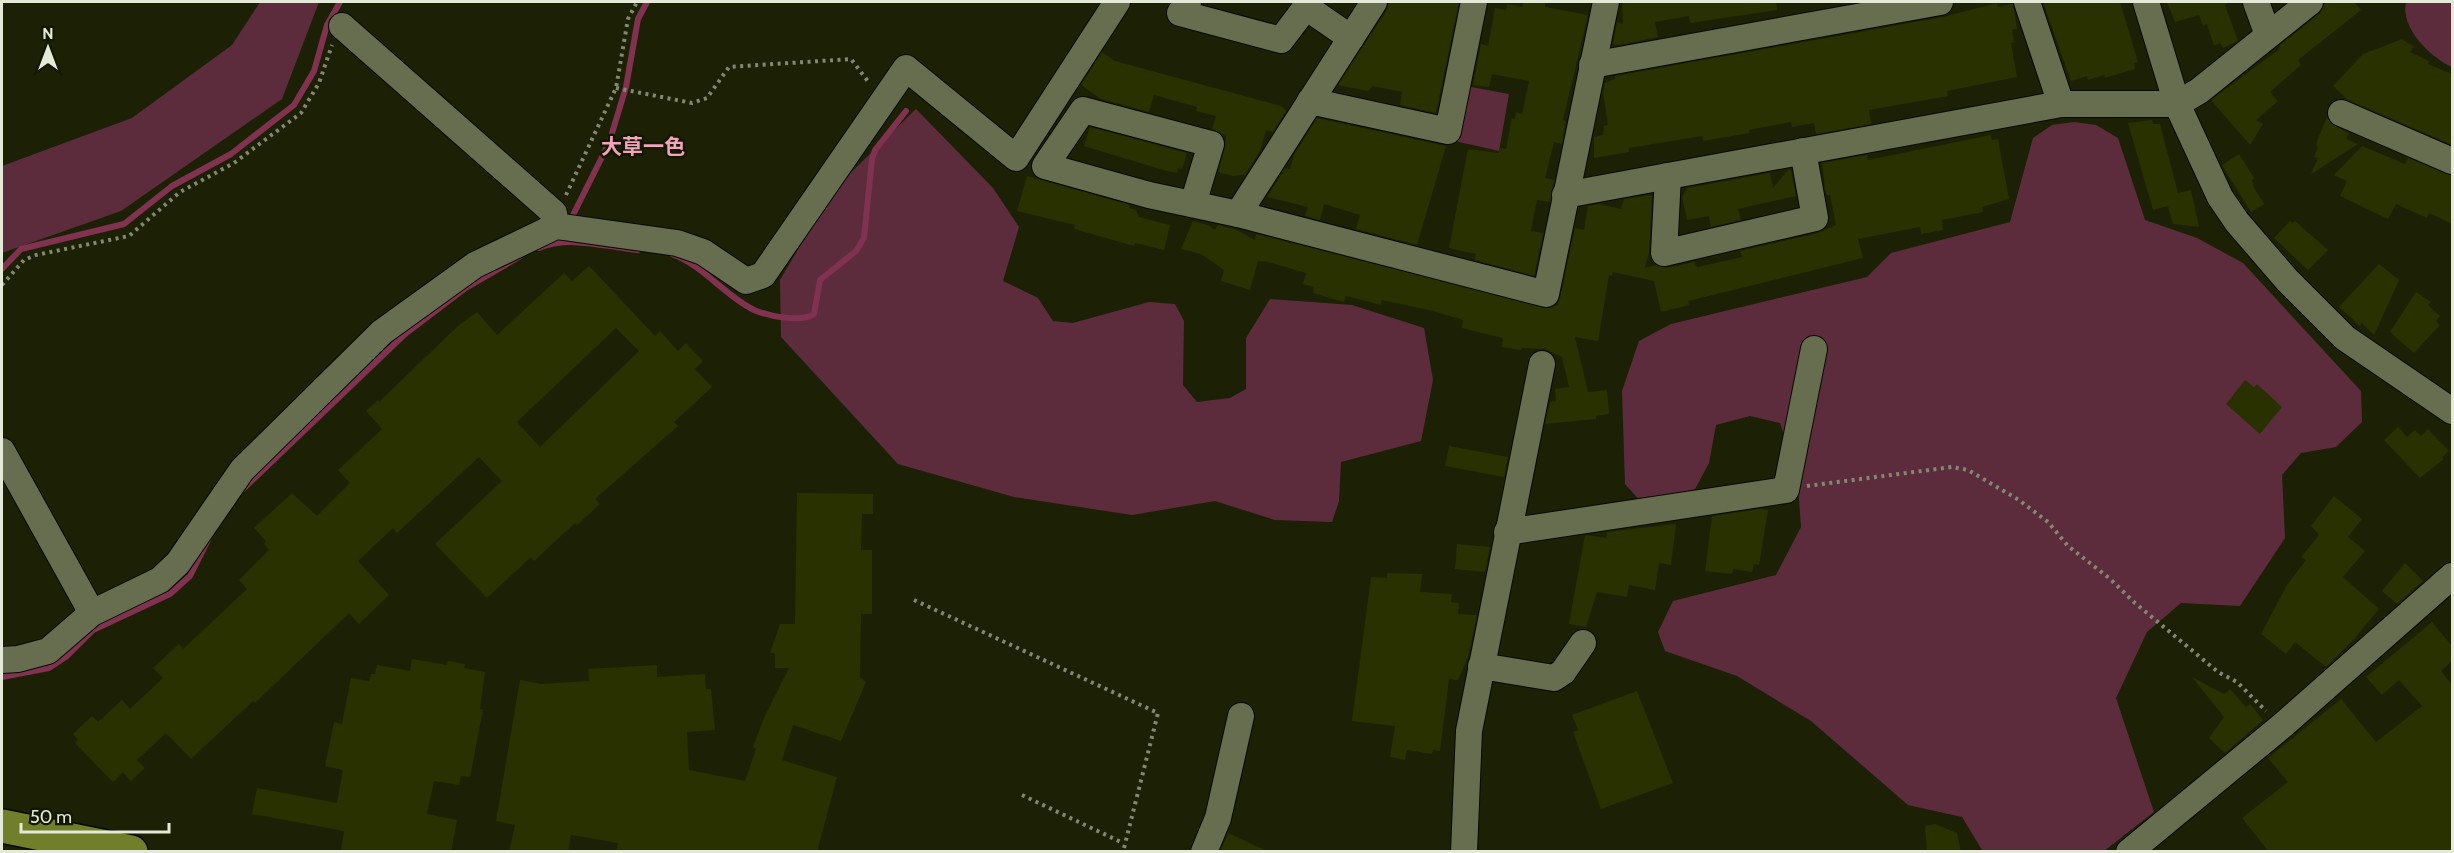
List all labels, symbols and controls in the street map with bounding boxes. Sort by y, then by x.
north arrow [18,18,78,78]
text: N [42,24,54,43]
district label: 大草一色 [601,134,685,159]
scale bar [21,796,170,834]
text: 50 m [30,806,72,828]

